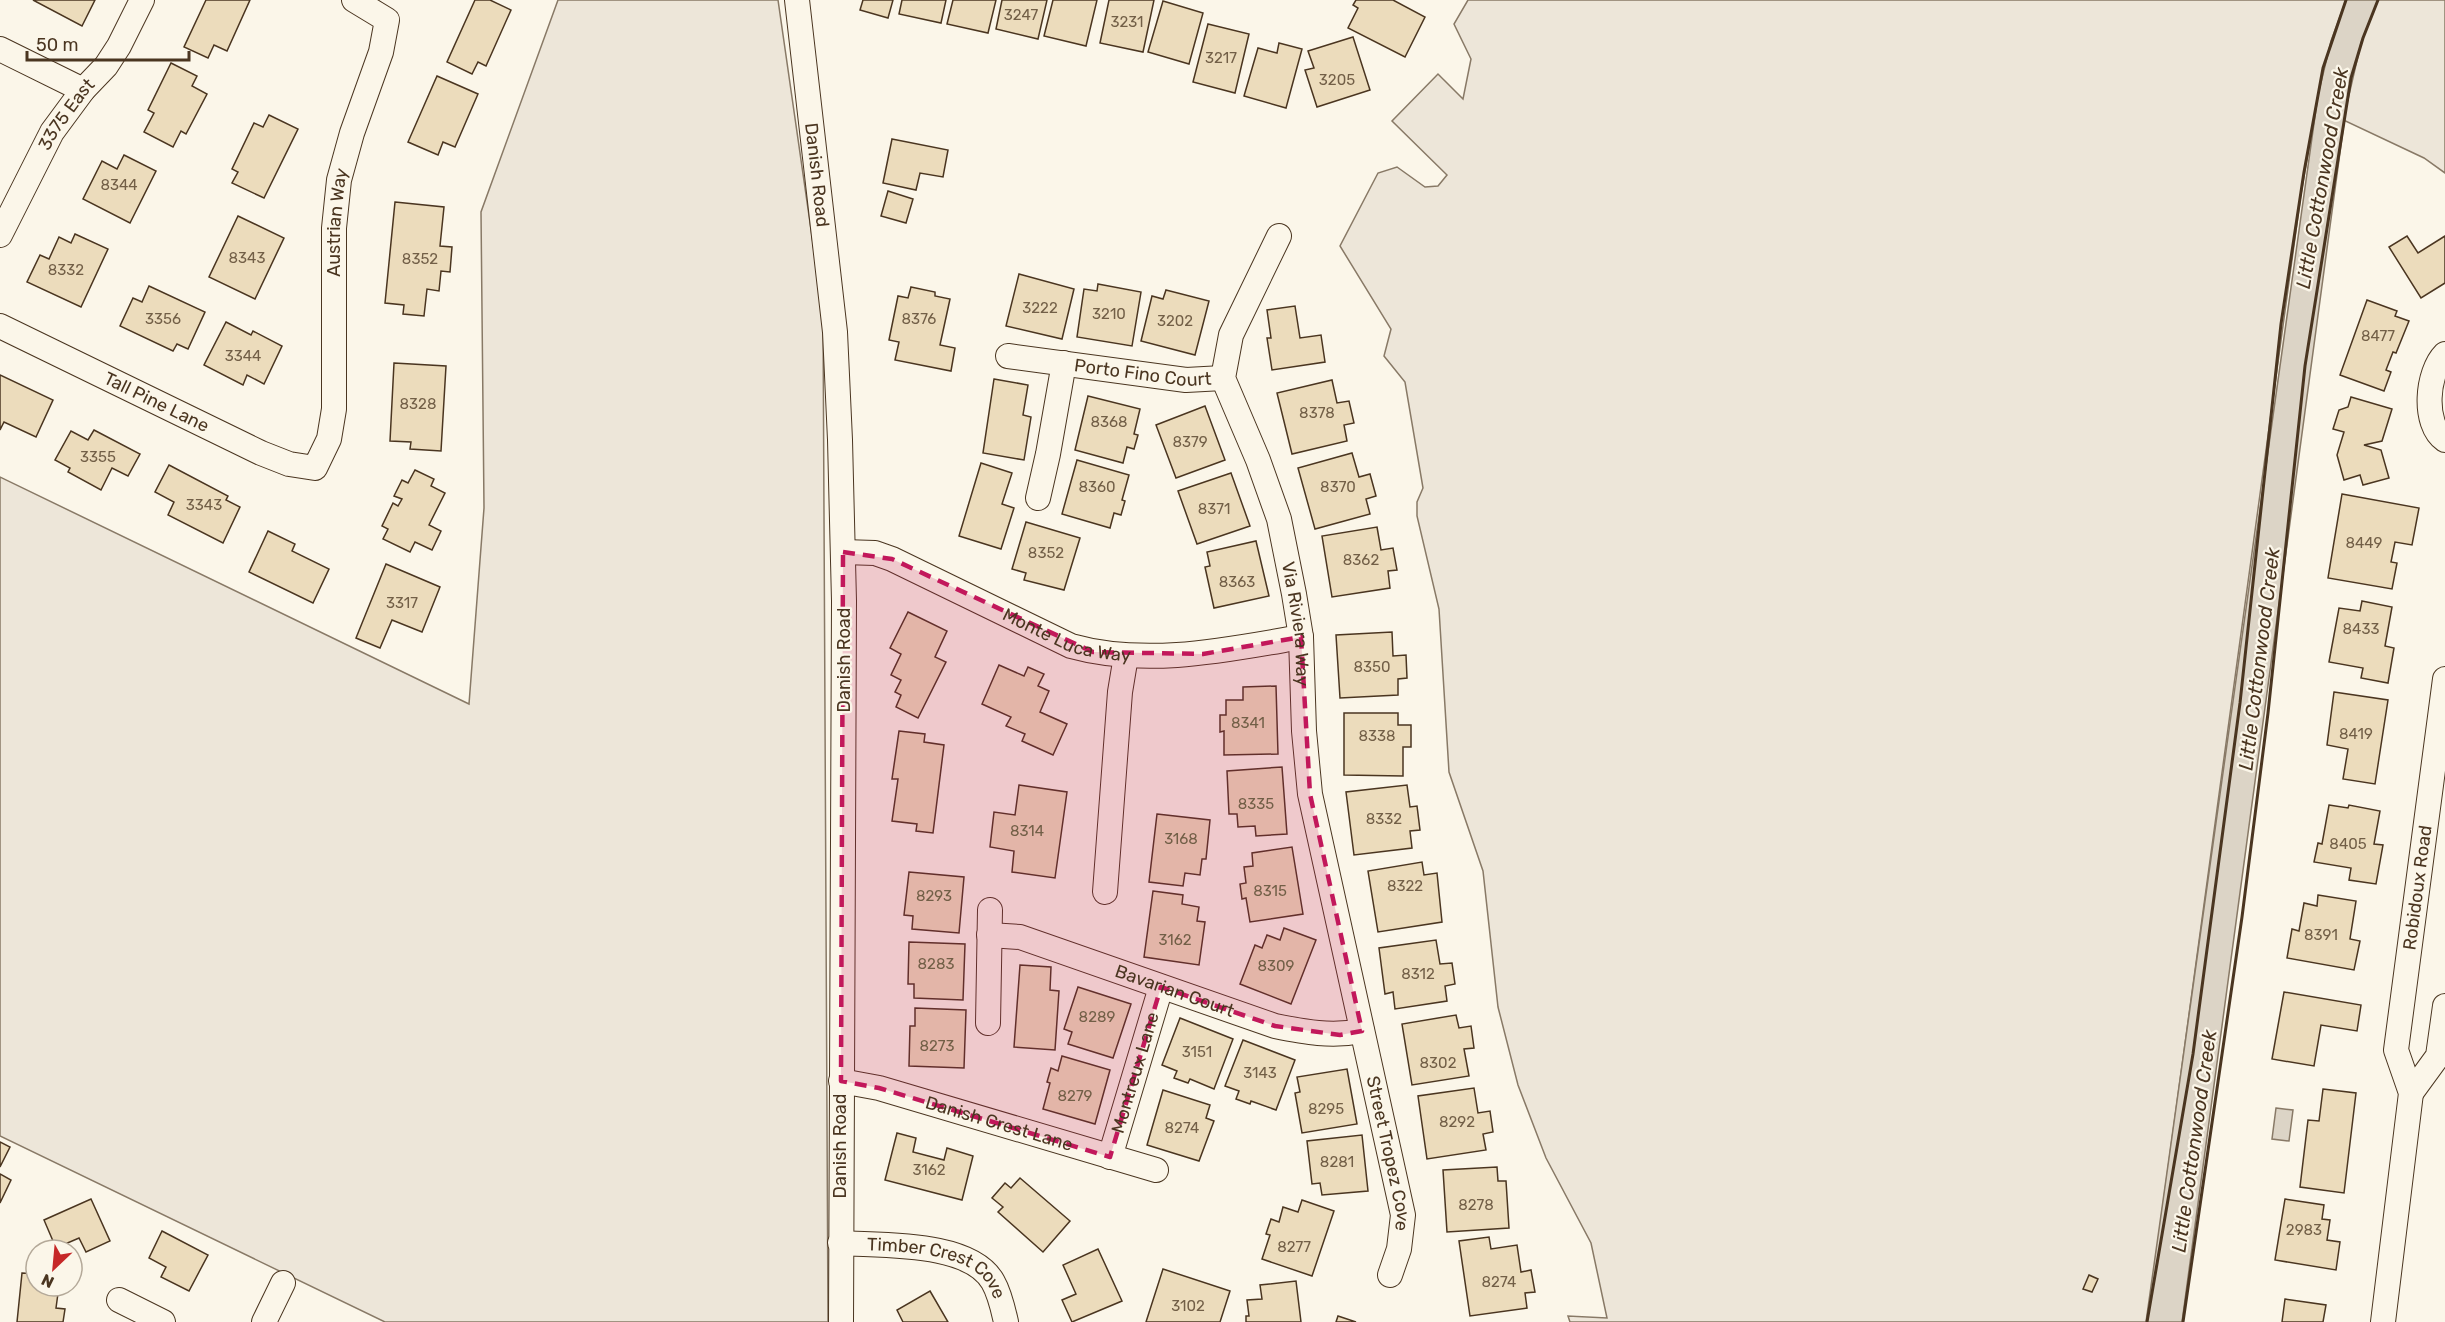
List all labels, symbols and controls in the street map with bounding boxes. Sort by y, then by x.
house number: 3247 [1004,6,1039,24]
house number: 3231 [1111,13,1143,31]
scale bar [27,24,189,62]
text: 50 m [36,34,79,56]
house number: 3217 [1205,49,1237,67]
water label: Little Cottonwood Creek [2291,65,2353,291]
house number: 3205 [1319,71,1355,89]
street label: 3375 East [34,74,99,154]
street label: Danish Road [800,122,834,228]
street label: Austrian Way [323,166,353,277]
house number: 8344 [100,176,138,194]
house number: 8343 [229,249,265,267]
house number: 8352 [402,250,438,268]
house number: 8332 [48,261,84,279]
house number: 3222 [1022,299,1058,317]
house number: 3210 [1092,305,1126,323]
house number: 3356 [145,310,181,328]
house number: 8376 [902,310,936,328]
house number: 3202 [1157,312,1193,330]
house number: 8477 [2361,327,2395,345]
house number: 3344 [225,347,261,365]
street label: Porto Fino Court [1073,354,1212,391]
street label: Tall Pine Lane [100,367,213,437]
house number: 8328 [400,395,436,413]
house number: 8378 [1299,404,1335,422]
house number: 8368 [1090,413,1128,431]
house number: 8379 [1172,433,1208,451]
house number: 3355 [80,448,116,466]
house number: 8360 [1078,478,1116,496]
house number: 8370 [1320,478,1356,496]
house number: 3343 [186,496,222,514]
house number: 8371 [1198,500,1230,518]
house number: 8449 [2346,534,2383,552]
house number: 8352 [1028,544,1064,562]
water label: Little Cottonwood Creek [2233,545,2285,772]
house number: 8362 [1343,551,1379,569]
street label: Via Riviera Way [1277,560,1314,687]
house number: 8363 [1219,573,1255,591]
house number: 3317 [386,594,418,612]
street label: Monte Luca Way [999,603,1132,666]
street label: Danish Road [833,608,855,712]
house number: 8433 [2343,620,2379,638]
house number: 8350 [1354,658,1391,676]
house number: 8341 [1231,714,1265,732]
house number: 8419 [2339,725,2373,743]
house number: 8338 [1358,727,1396,745]
house number: 8335 [1238,795,1274,813]
house number: 8332 [1366,810,1402,828]
house number: 8314 [1010,822,1044,840]
street label: Robidoux Road [2398,824,2437,951]
house number: 3168 [1164,830,1198,848]
house number: 8405 [2329,835,2367,853]
house number: 8322 [1387,877,1423,895]
house number: 8315 [1253,882,1287,900]
house number: 8293 [916,887,952,905]
house number: 8391 [2304,926,2338,944]
house number: 3162 [1158,931,1192,949]
house number: 8283 [918,955,954,973]
house number: 8309 [1258,957,1295,975]
street label: Bavarian Court [1112,960,1237,1022]
house number: 8312 [1401,965,1435,983]
house number: 8289 [1079,1008,1115,1026]
street label: Montreux Lane [1107,1010,1164,1136]
water label: Little Cottonwood Creek [2166,1027,2222,1254]
house number: 8273 [919,1037,955,1055]
house number: 3151 [1182,1043,1212,1061]
house number: 8302 [1420,1054,1457,1072]
house number: 3143 [1243,1064,1277,1082]
street label: Street Tropez Cove [1362,1074,1414,1232]
house number: 8279 [1058,1087,1093,1105]
street label: Danish Crest Lane [923,1091,1076,1156]
street label: Danish Road [829,1094,851,1198]
house number: 8295 [1308,1100,1344,1118]
house number: 8292 [1439,1113,1475,1131]
house number: 8274 [1165,1119,1199,1137]
house number: 8281 [1320,1153,1354,1171]
house number: 3162 [912,1161,946,1179]
house number: 8278 [1458,1196,1494,1214]
house number: 2983 [2286,1221,2322,1239]
street label: Timber Crest Cove [867,1233,1010,1302]
north arrow [24,1238,84,1298]
house number: 8277 [1277,1238,1311,1256]
text: N [38,1270,57,1292]
house number: 8274 [1482,1273,1516,1291]
house number: 3102 [1171,1297,1205,1315]

